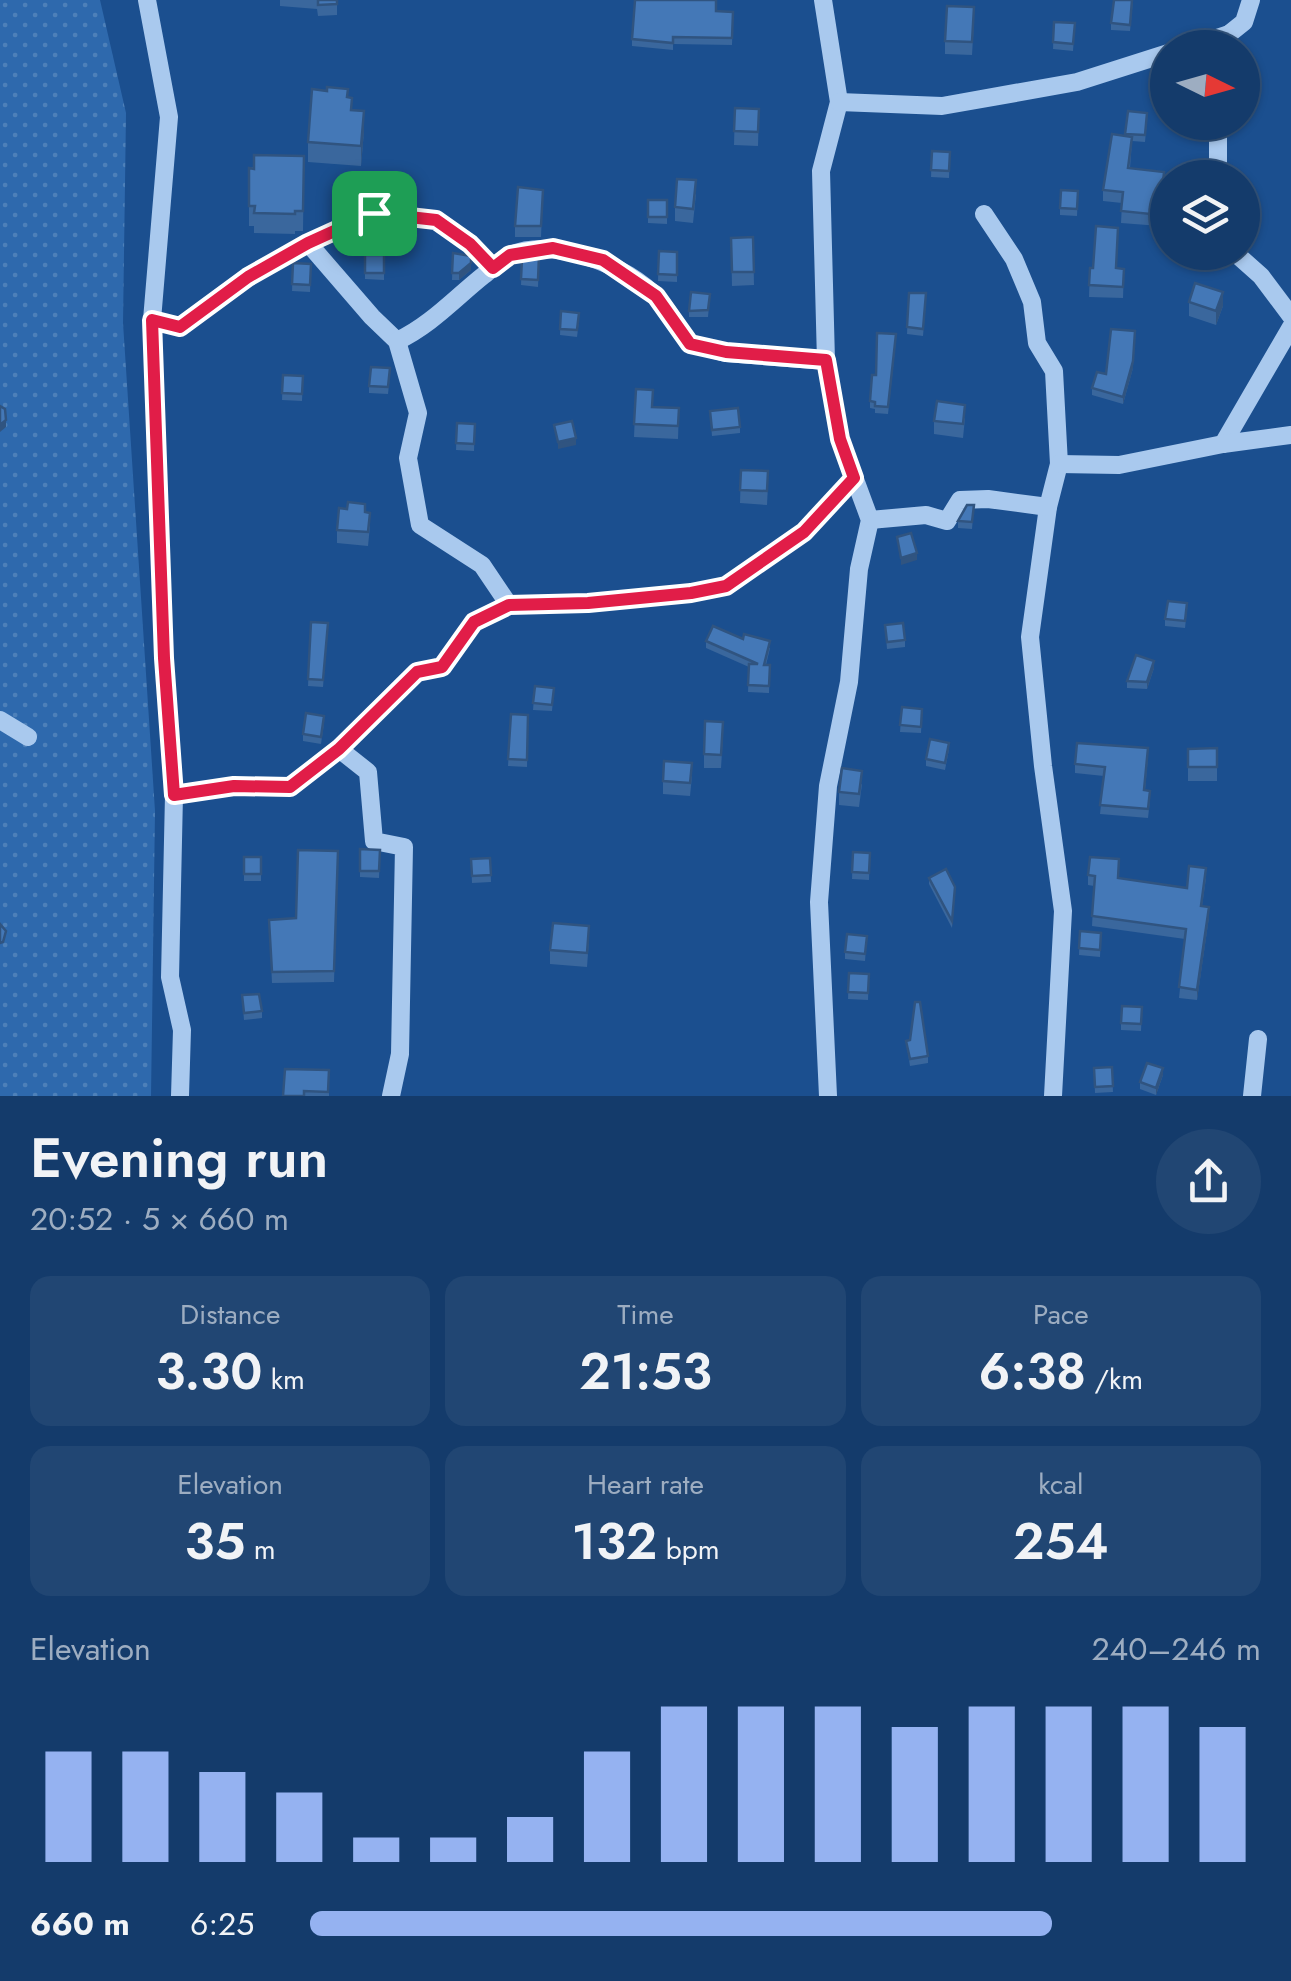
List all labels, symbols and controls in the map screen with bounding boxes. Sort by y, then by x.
north arrow [1150,30,1260,140]
map controls [1150,30,1260,270]
button: layers [1150,160,1260,270]
pin [332,171,417,256]
icon: arrive [347,186,402,241]
text: Evening run [30,1118,328,1198]
button: share [1156,1129,1261,1234]
text: 20:52 · 5 × 660 m [30,1196,289,1242]
text: Distance [180,1294,280,1335]
text: Time [617,1294,674,1335]
text: Pace [1033,1294,1089,1335]
text: 3.30 [155,1335,262,1408]
text: 21:53 [579,1335,712,1408]
text: 6:38 [978,1335,1086,1408]
text: km [262,1359,305,1400]
text: /km [1086,1359,1143,1400]
text: Elevation [177,1464,283,1505]
text: Heart rate [587,1464,704,1505]
text: kcal [1038,1464,1083,1505]
text: 35 [185,1505,245,1578]
text: 132 [571,1505,657,1578]
text: 254 [1013,1505,1109,1578]
text: m [245,1529,276,1570]
text: bpm [657,1529,720,1570]
text: Elevation [30,1626,151,1672]
text: 240–246 m [1091,1626,1261,1672]
text: 660 m [30,1901,130,1947]
text: 6:25 [190,1901,254,1947]

